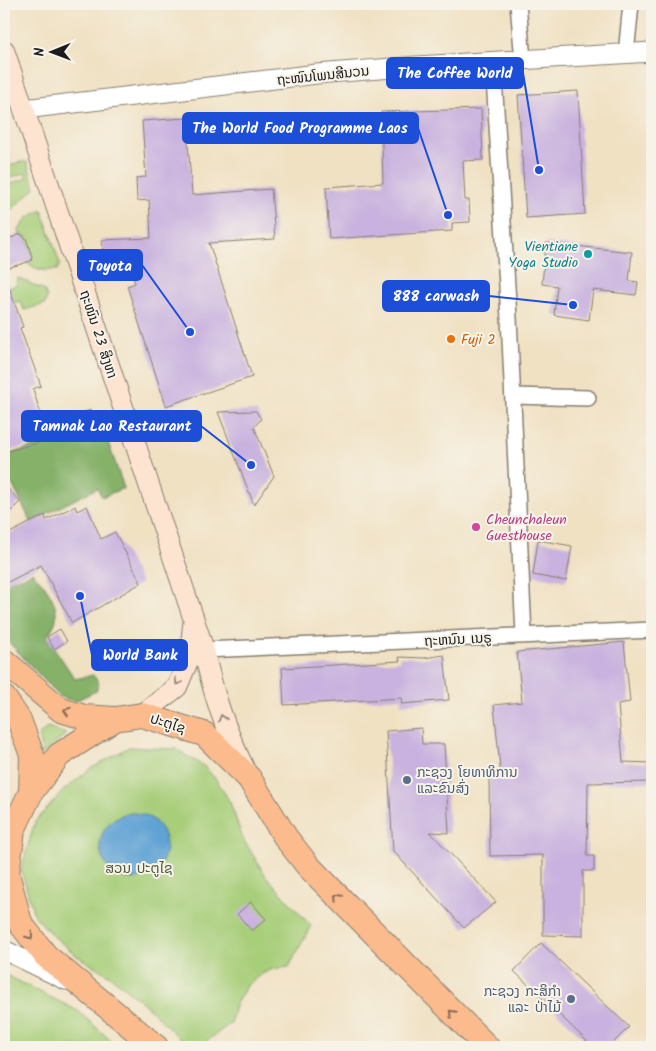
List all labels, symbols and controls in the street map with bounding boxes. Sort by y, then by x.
north arrow [28,28,78,78]
text: N [29,47,51,57]
callout: The Coffee World [387,58,523,88]
street label: ຖະໜົນໂພນສີນວນ [276,60,371,92]
text: The Coffee World [397,62,514,86]
callout: The World Food Programme Laos [183,113,418,143]
text: The World Food Programme Laos [192,117,408,141]
place label: Vientiane Yoga Studio [509,236,579,274]
marker: Vientiane Yoga Studio [582,248,594,260]
callout: Toyota [78,250,142,280]
text: Toyota [88,255,132,279]
callout: 888 carwash [383,281,489,311]
text: 888 carwash [393,285,479,309]
street label: ຖະໜົນ 23 ສິງຫາ [73,287,123,382]
place label: Fuji 2 [461,329,496,351]
marker: Fuji 2 [445,333,457,345]
callout: Tamnak Lao Restaurant [22,411,201,441]
text: Tamnak Lao Restaurant [33,415,192,439]
place label: Cheunchaleun Guesthouse [486,509,567,547]
marker: Cheunchaleun Guesthouse [470,521,482,533]
street label: ຖະຫນົນ ເນຣູ [424,627,493,653]
callout: World Bank [92,640,187,670]
text: World Bank [103,644,178,668]
one-way arrow [174,676,184,685]
one-way arrow [64,707,72,717]
street label: ປະຕູໄຊ [147,708,188,740]
one-way arrow [217,714,227,723]
place label: ກະຊວງ ໂຍທາທິການ ແລະຂົນສົ່ງ [417,762,518,800]
marker: ກະຊວງ ໂຍທາທິການ ແລະຂົນສົ່ງ [401,774,413,786]
park label: ສວນ ປະຕູໄຊ [105,858,173,880]
one-way arrow [335,894,344,903]
one-way arrow [25,930,33,939]
place label: ກະຊວງ ກະສິກຳ ແລະ ປ່າໄມ້ [484,981,562,1019]
marker: ກະຊວງ ກະສິກຳ ແລະ ປ່າໄມ້ [565,993,577,1005]
one-way arrow [449,1010,458,1019]

